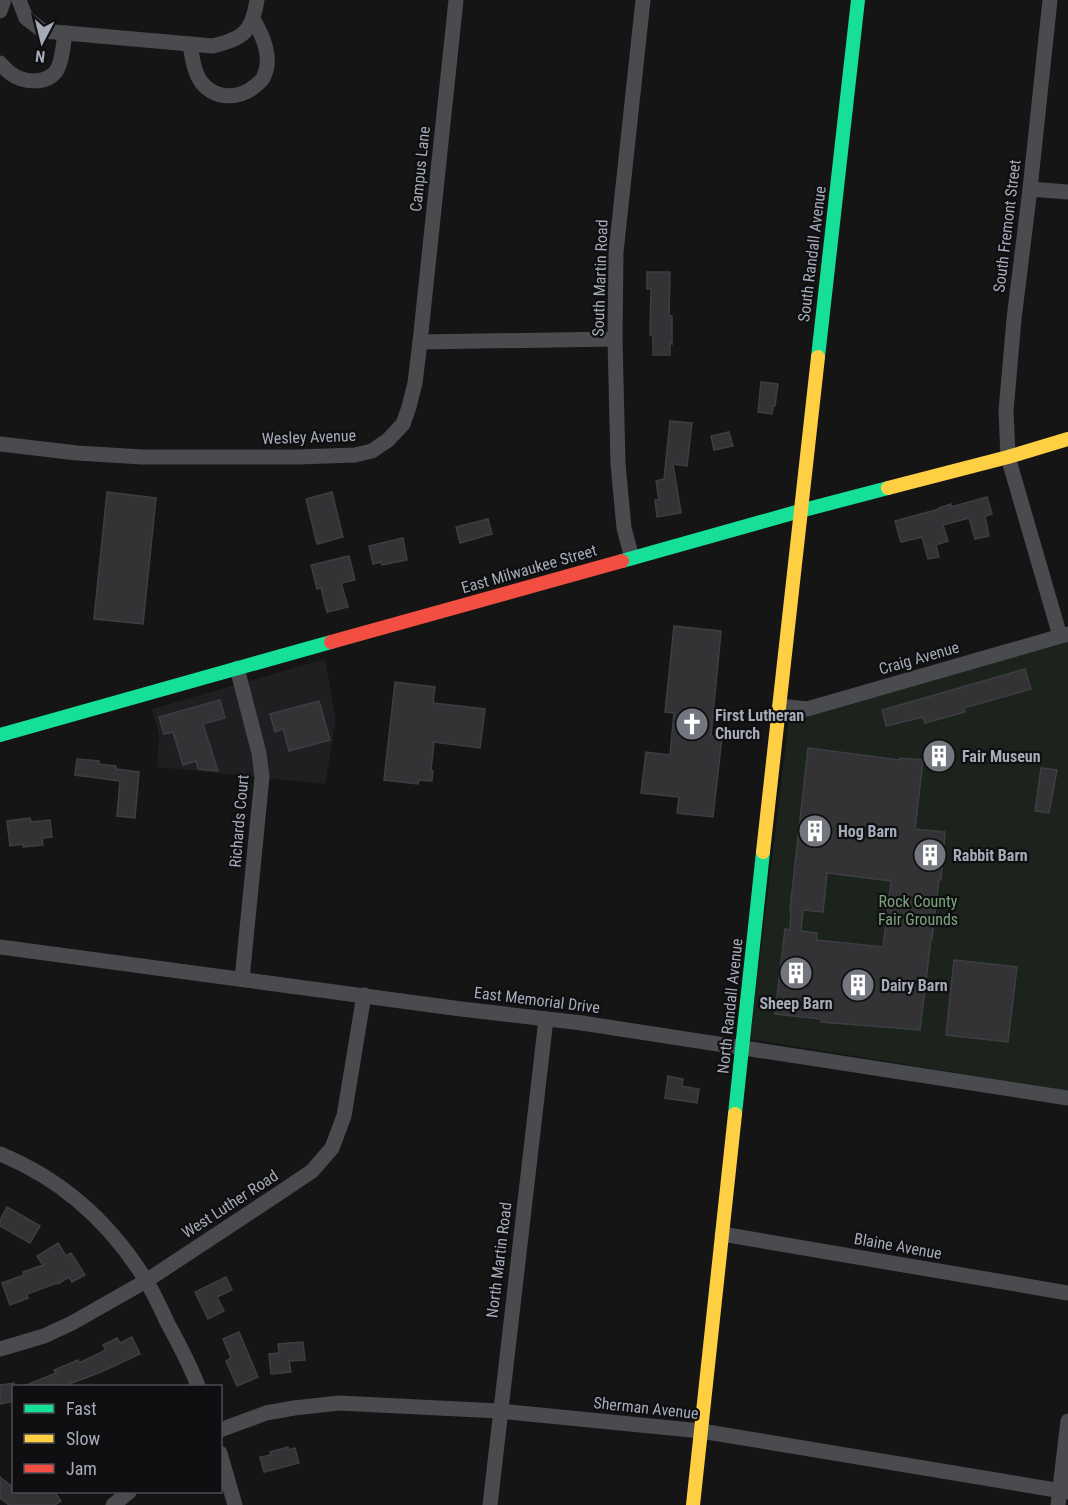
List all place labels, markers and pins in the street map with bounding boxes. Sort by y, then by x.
church icon: First Lutheran Church [674,706,710,742]
place label: First Lutheran Church [715,706,804,743]
building icon: Fair Museun [921,738,957,774]
place label: Fair Museun [962,747,1041,766]
building icon: Hog Barn [797,813,833,849]
place label: Hog Barn [838,822,897,841]
building icon: Rabbit Barn [912,837,948,873]
place label: Rabbit Barn [953,846,1028,865]
building icon: Sheep Barn [778,955,814,991]
building icon: Dairy Barn [840,967,876,1003]
place label: Dairy Barn [881,976,948,995]
place label: Sheep Barn [759,994,833,1013]

